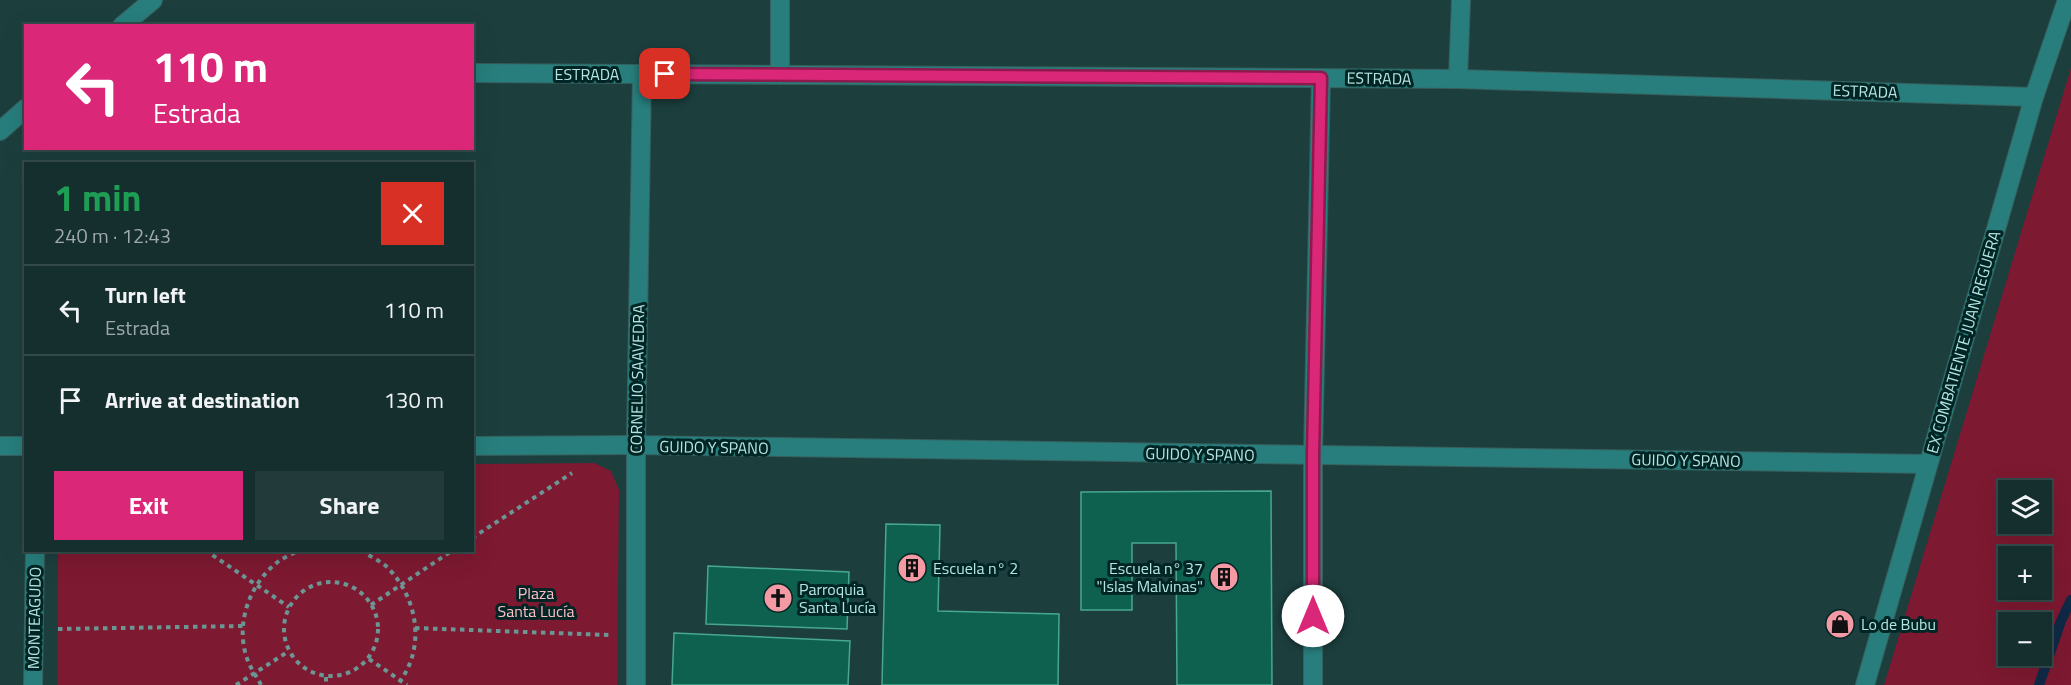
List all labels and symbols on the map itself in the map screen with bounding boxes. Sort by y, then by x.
pin [639,48,690,99]
street label: ESTRADA [555,62,620,86]
street label: ESTRADA [1346,65,1412,91]
street label: ESTRADA [1832,78,1898,104]
street label: EX COMBATIENTE JUAN REGUERA [1920,227,2006,456]
street label: CORNELIO SAAVEDRA [624,304,650,454]
street label: GUIDO Y SPANO [659,434,769,460]
street label: GUIDO Y SPANO [1145,441,1255,467]
street label: GUIDO Y SPANO [1631,447,1741,473]
building icon: Escuela n° 2 [896,552,928,584]
place label: Escuela n° 2 [933,556,1018,580]
place label: Escuela n° 37 "Islas Malvinas" [1097,556,1203,598]
building icon: Escuela n° 37 "Islas Malvinas" [1208,561,1240,593]
street label: MONTEAGUDO [21,567,47,669]
place label: Parroquia Santa Lucía [799,577,876,619]
park label: Plaza Santa Lucía [498,581,574,623]
church icon: Parroquia Santa Lucía [762,582,794,614]
position arrow [1281,584,1345,648]
shop icon: Lo de Bubu [1824,608,1856,640]
place label: Lo de Bubu [1861,612,1936,636]

